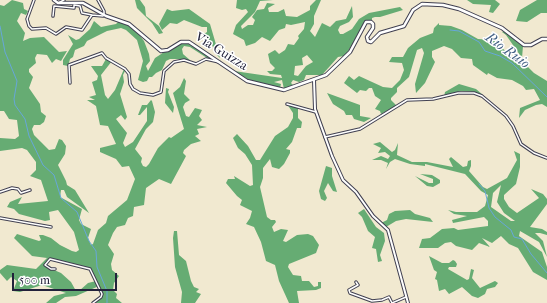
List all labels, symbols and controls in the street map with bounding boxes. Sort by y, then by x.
water label: Rio Ruio [482,29,532,73]
street label: Via Guizza [192,30,250,74]
scale bar [14,265,119,291]
text: 500 m [19,273,50,287]

